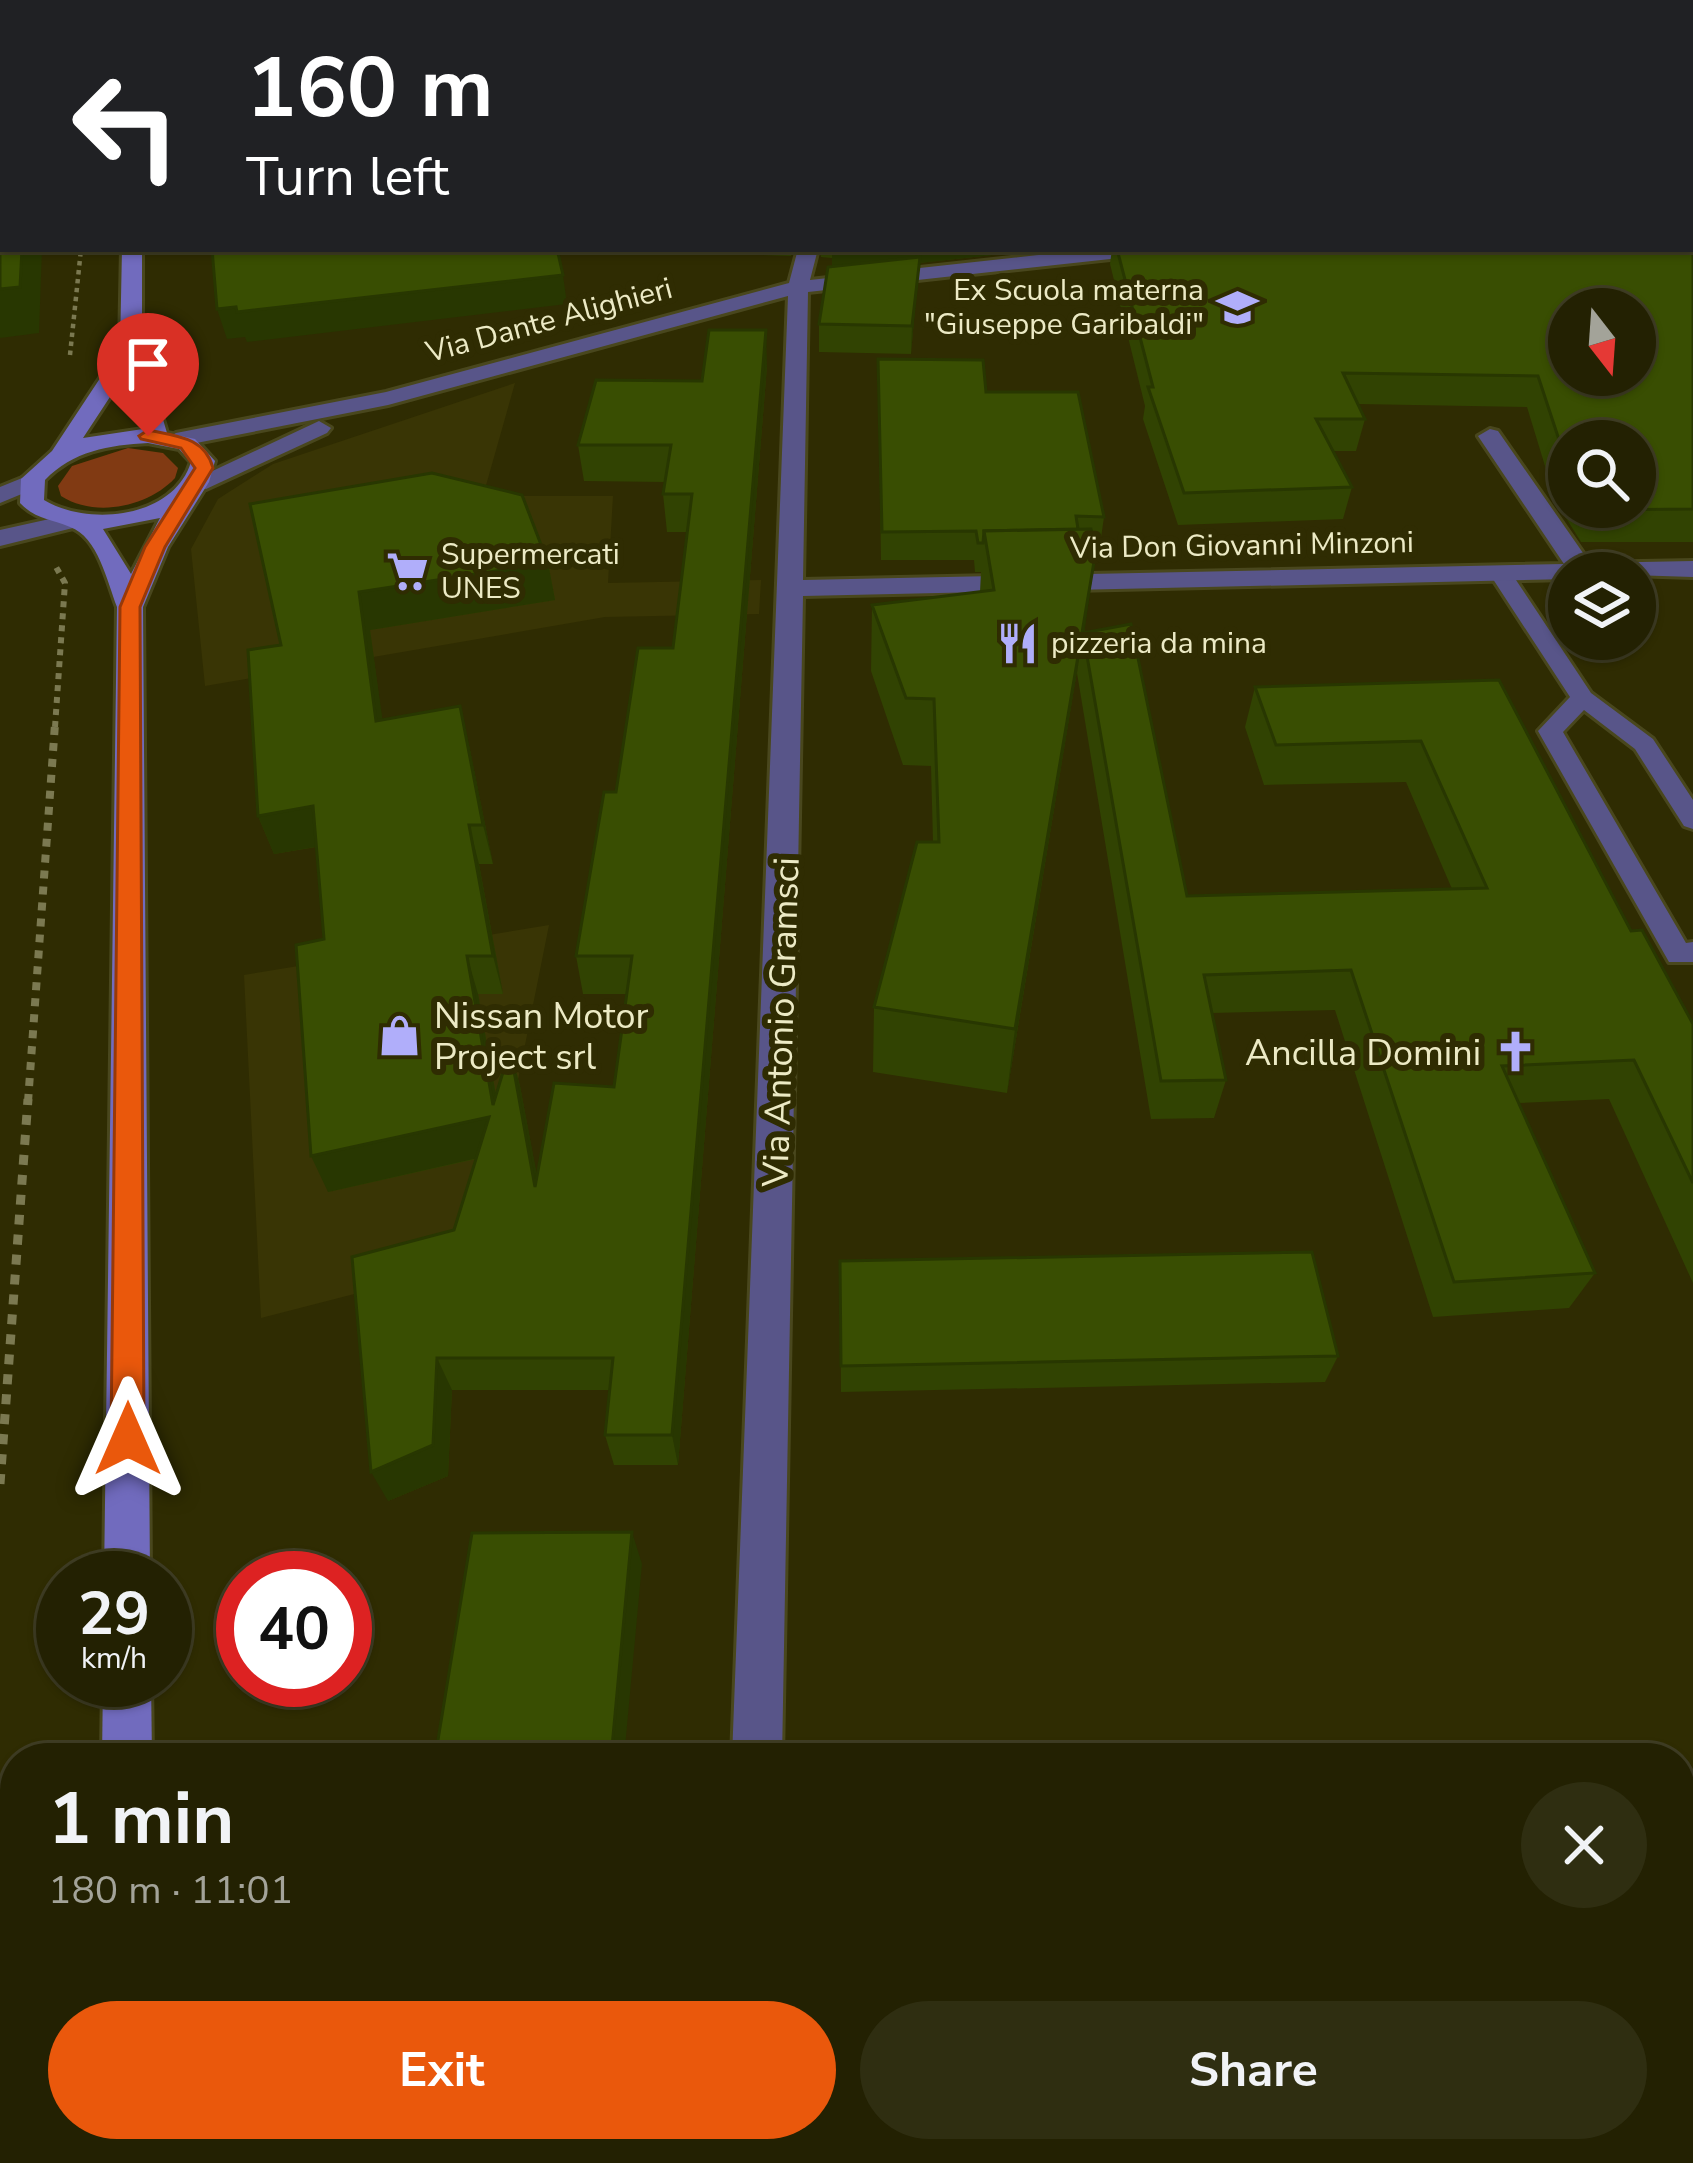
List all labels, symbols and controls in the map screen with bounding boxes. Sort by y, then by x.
text: 160 m [246,31,494,146]
icon: left [48,48,204,204]
text: Turn left [246,140,449,214]
street label: Via Dante Alighieri [420,268,677,373]
place label: Ex Scuola materna "Giuseppe Garibaldi" [924,270,1204,345]
school or university icon: Ex Scuola materna "Giuseppe Garibaldi" [1215,284,1261,330]
north arrow [1548,288,1656,396]
map controls [1548,288,1656,660]
pin [97,313,199,436]
icon: arrive [115,331,181,397]
button: search [1548,420,1656,528]
street label: Via Don Giovanni Minzoni [1069,522,1414,569]
place label: Supermercati UNES [441,534,620,609]
supermarket icon: Supermercati UNES [384,548,430,594]
button: layers [1548,552,1656,660]
restaurant icon: pizzeria da mina [994,620,1040,666]
place label: pizzeria da mina [1051,623,1267,664]
street label: Via Antonio Gramsci [751,856,812,1189]
place label: Nissan Motor Project srl [434,992,648,1082]
shop icon: Nissan Motor Project srl [377,1013,423,1059]
place label: Ancilla Domini [1245,1029,1481,1078]
church icon: Ancilla Domini [1492,1029,1538,1075]
position arrow [65,1376,191,1502]
speed limit sign: 40 [216,1551,372,1707]
text: 29 [78,1573,150,1655]
text: km/h [81,1638,147,1679]
text: 1 min [48,1770,234,1868]
button: close [1521,1782,1647,1908]
text: 180 m · 11:01 [48,1864,293,1917]
button: Exit [48,2001,836,2139]
button: Share [860,2001,1647,2139]

